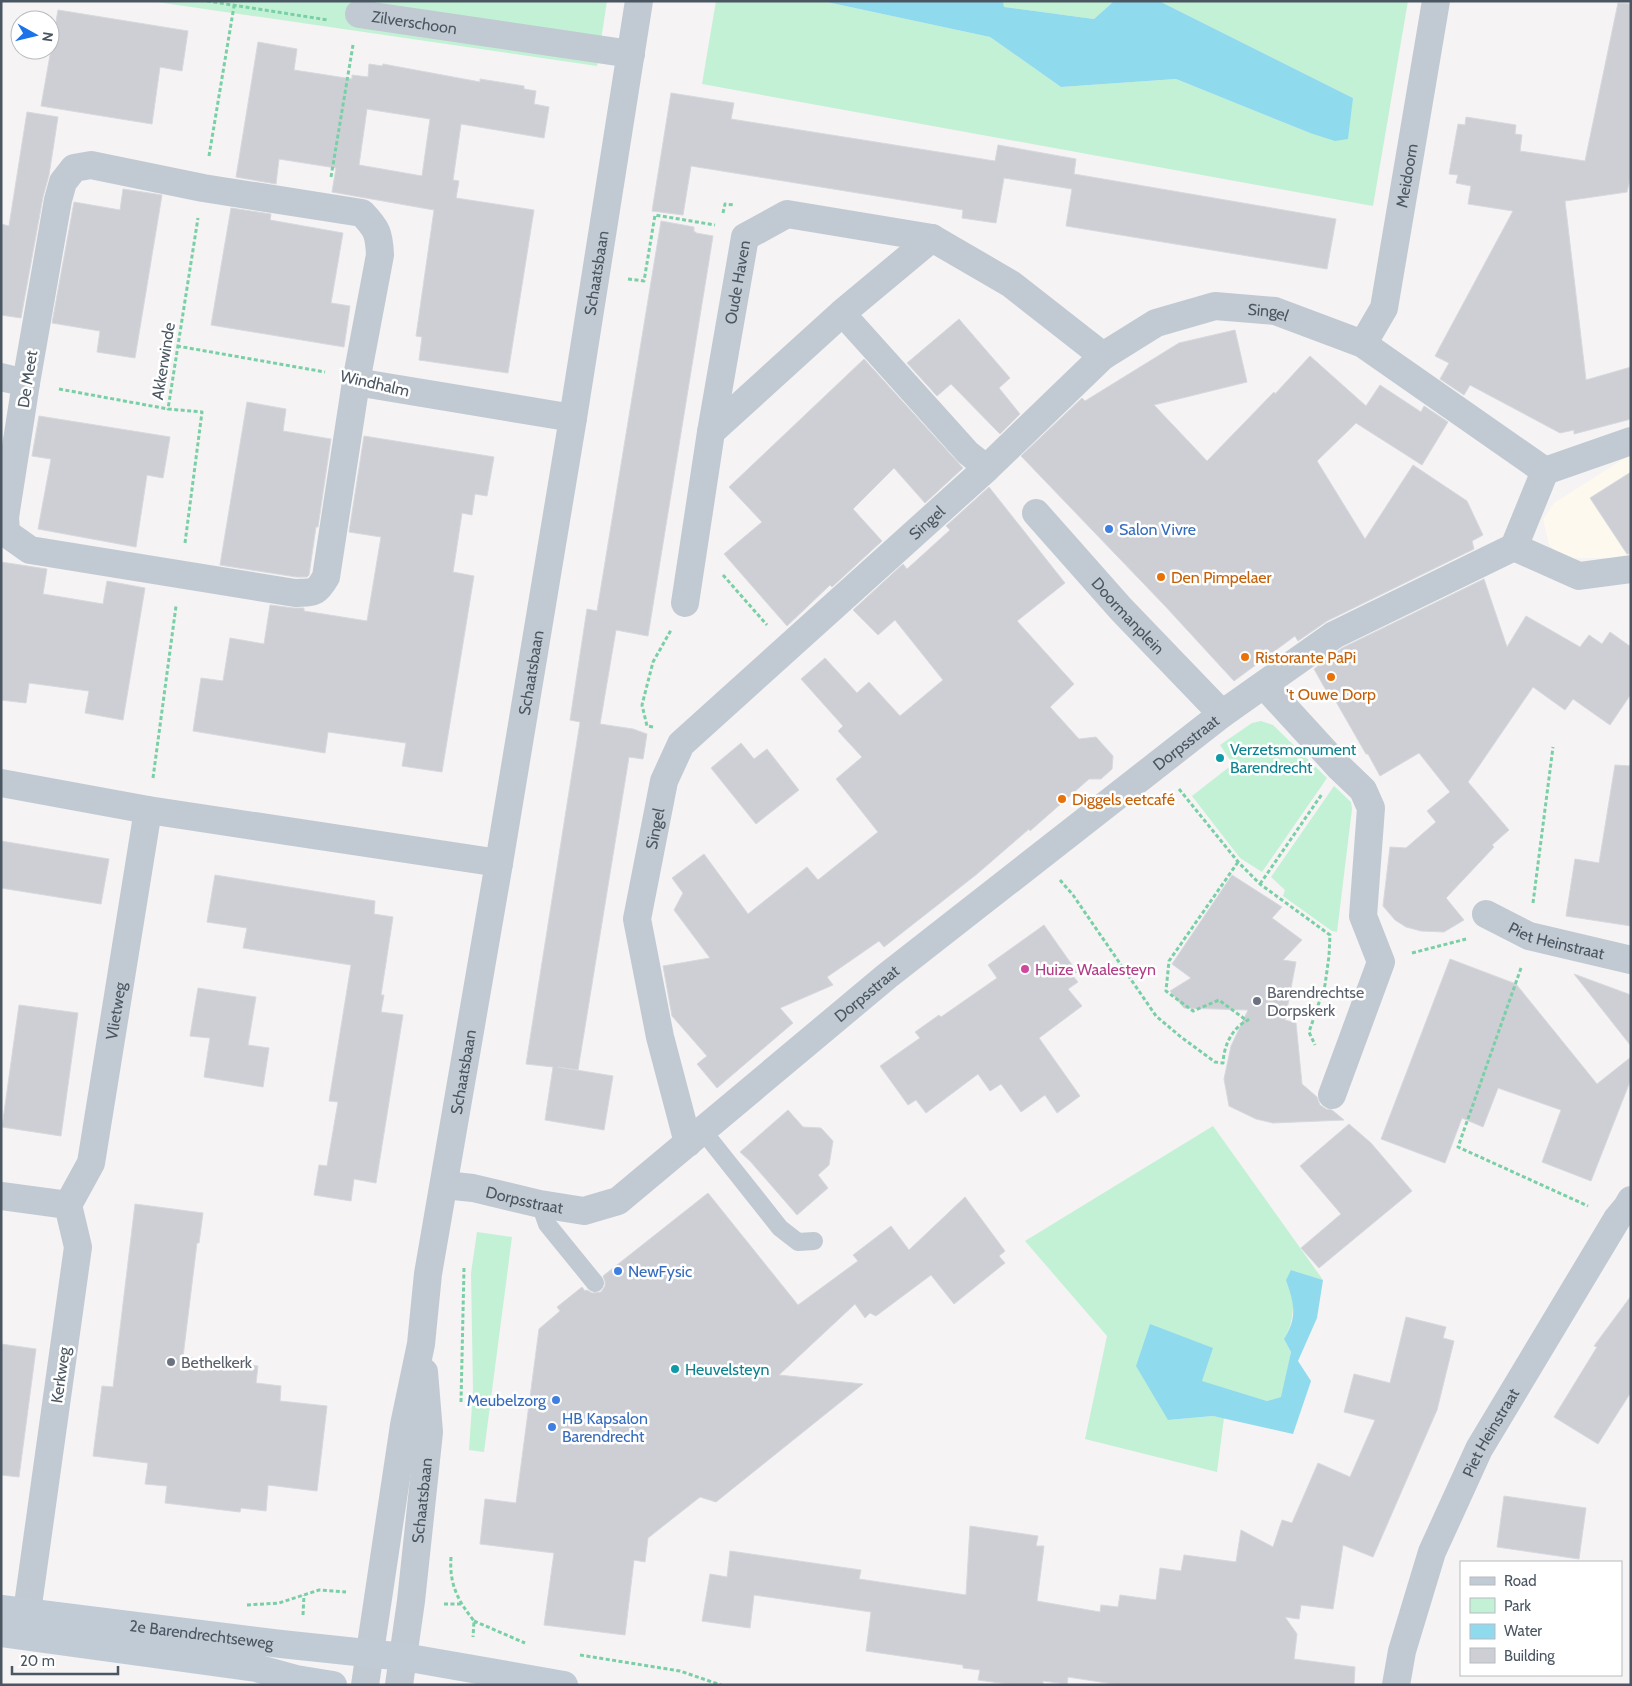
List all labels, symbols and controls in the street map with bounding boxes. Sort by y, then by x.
street label: Zilverschoon [370,7,458,38]
north arrow [10,10,60,60]
text: N [38,31,57,43]
street label: Meidoorn [1392,142,1422,209]
street label: Schaatsbaan [580,229,613,317]
street label: Oude Haven [721,239,754,326]
street label: Singel [1247,300,1292,325]
street label: Akkerwinde [148,321,179,401]
street label: De Meet [14,348,42,409]
street label: Windhalm [338,366,411,401]
street label: Singel [905,502,949,544]
place label: Salon Vivre [1119,520,1196,539]
marker: Salon Vivre [1103,523,1115,535]
place label: Den Pimpelaer [1171,568,1273,587]
marker: Den Pimpelaer [1155,571,1167,583]
street label: Doormanplein [1087,574,1168,658]
street label: Schaatsbaan [515,629,548,717]
place label: Ristorante PaPi [1255,648,1356,667]
marker: Ristorante PaPi [1239,651,1251,663]
marker: 't Ouwe Dorp [1325,671,1337,683]
place label: 't Ouwe Dorp [1286,685,1376,704]
street label: Dorpsstraat [1149,711,1223,774]
place label: Verzetsmonument Barendrecht [1230,740,1357,777]
marker: Verzetsmonument Barendrecht [1214,752,1226,764]
place label: Diggels eetcafé [1072,790,1175,809]
marker: Diggels eetcafé [1056,793,1068,805]
street label: Singel [642,806,669,851]
street label: Piet Heinstraat [1505,918,1607,964]
place label: Huize Waalesteyn [1035,960,1156,979]
street label: Dorpsstraat [831,961,904,1026]
marker: Huize Waalesteyn [1019,963,1031,975]
street label: Vlietweg [102,980,130,1041]
place label: Barendrechtse Dorpskerk [1267,983,1364,1020]
marker: Barendrechtse Dorpskerk [1251,995,1263,1007]
street label: Schaatsbaan [447,1028,480,1116]
street label: Dorpsstraat [484,1182,565,1218]
place label: NewFysic [628,1262,692,1281]
marker: NewFysic [612,1265,624,1277]
street label: Kerkweg [47,1345,74,1404]
place label: Bethelkerk [181,1353,253,1372]
marker: Bethelkerk [165,1356,177,1368]
place label: Heuvelsteyn [685,1360,769,1379]
marker: Heuvelsteyn [669,1363,681,1375]
street label: Piet Heinstraat [1459,1384,1524,1480]
place label: Meubelzorg [467,1391,547,1410]
marker: Meubelzorg [550,1394,562,1406]
place label: HB Kapsalon Barendrecht [562,1409,648,1446]
marker: HB Kapsalon Barendrecht [546,1421,558,1433]
street label: Schaatsbaan [408,1457,436,1544]
legend [1460,1561,1622,1676]
text: Road [1504,1572,1537,1590]
text: Park [1504,1597,1531,1615]
street label: 2e Barendrechtseweg [128,1616,276,1653]
text: Water [1504,1622,1542,1640]
scale bar [12,1644,119,1676]
text: Building [1504,1647,1555,1665]
text: 20 m [20,1652,55,1670]

